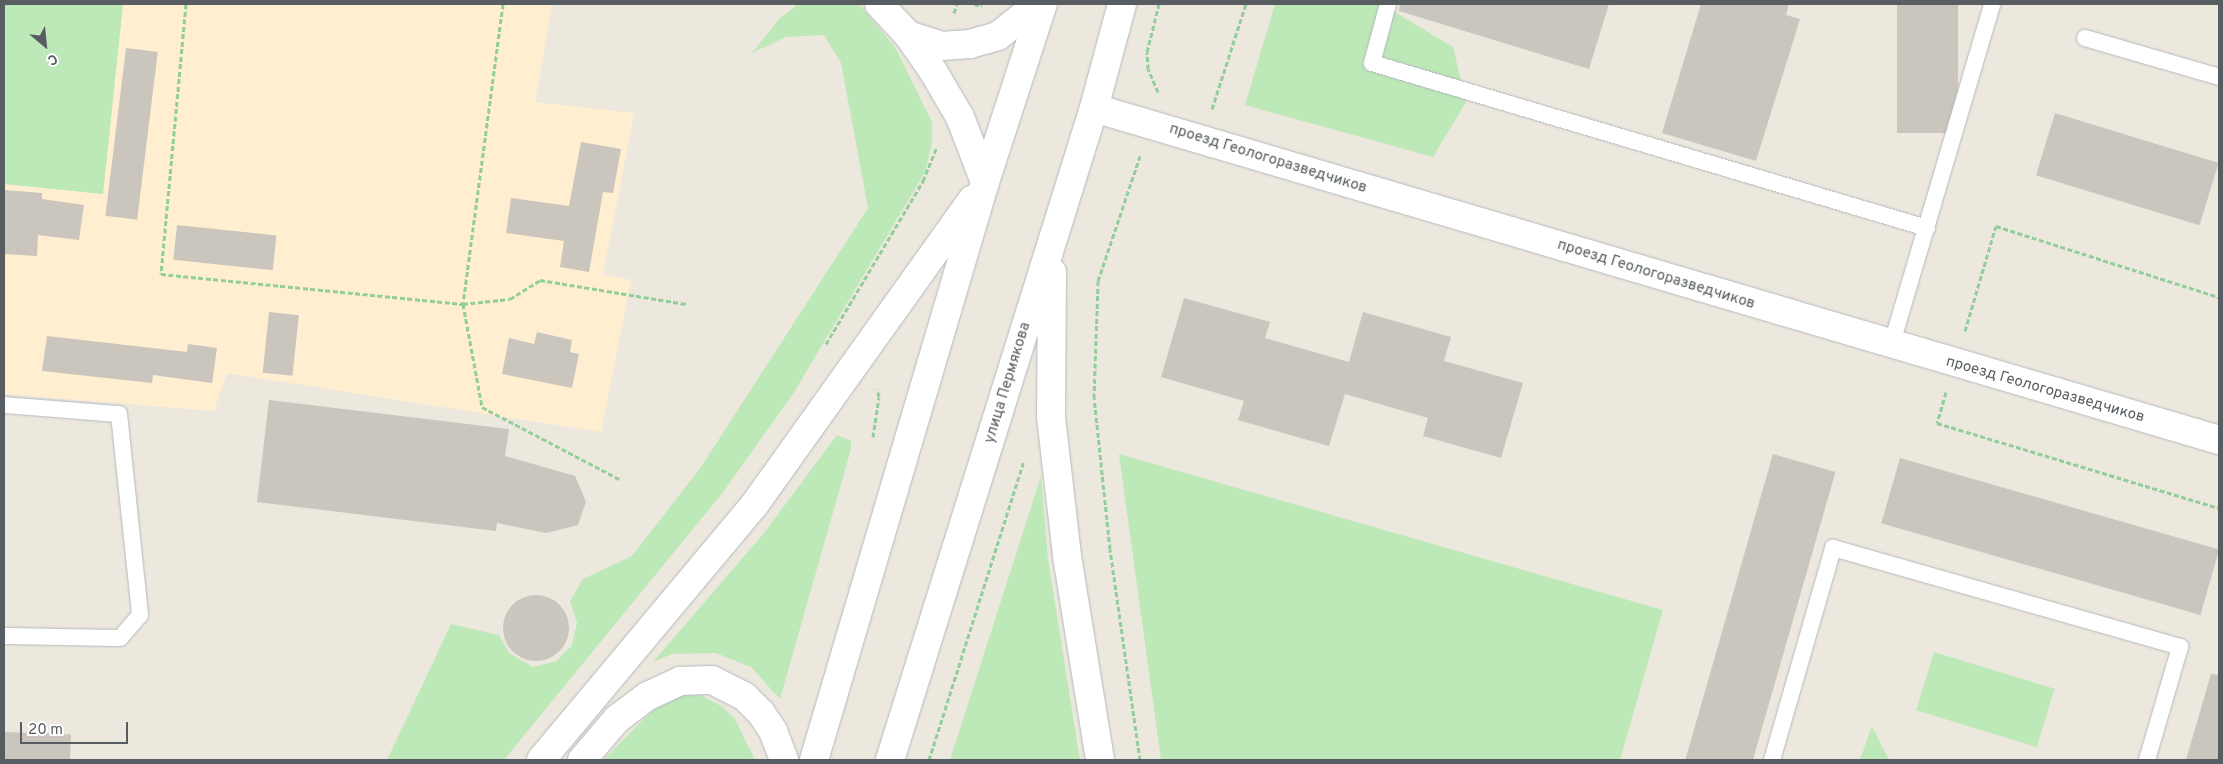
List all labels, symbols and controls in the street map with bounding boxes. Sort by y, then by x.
north arrow [20,20,70,70]
text: С [44,49,60,68]
street label: проезд Геологоразведчиков [1167,120,1369,198]
street label: проезд Геологоразведчиков [1555,236,1757,314]
street label: улица Пермякова [981,320,1035,446]
street label: проезд Геологоразведчиков [1944,353,2146,427]
scale bar [22,712,130,744]
text: 20 m [28,721,63,740]

